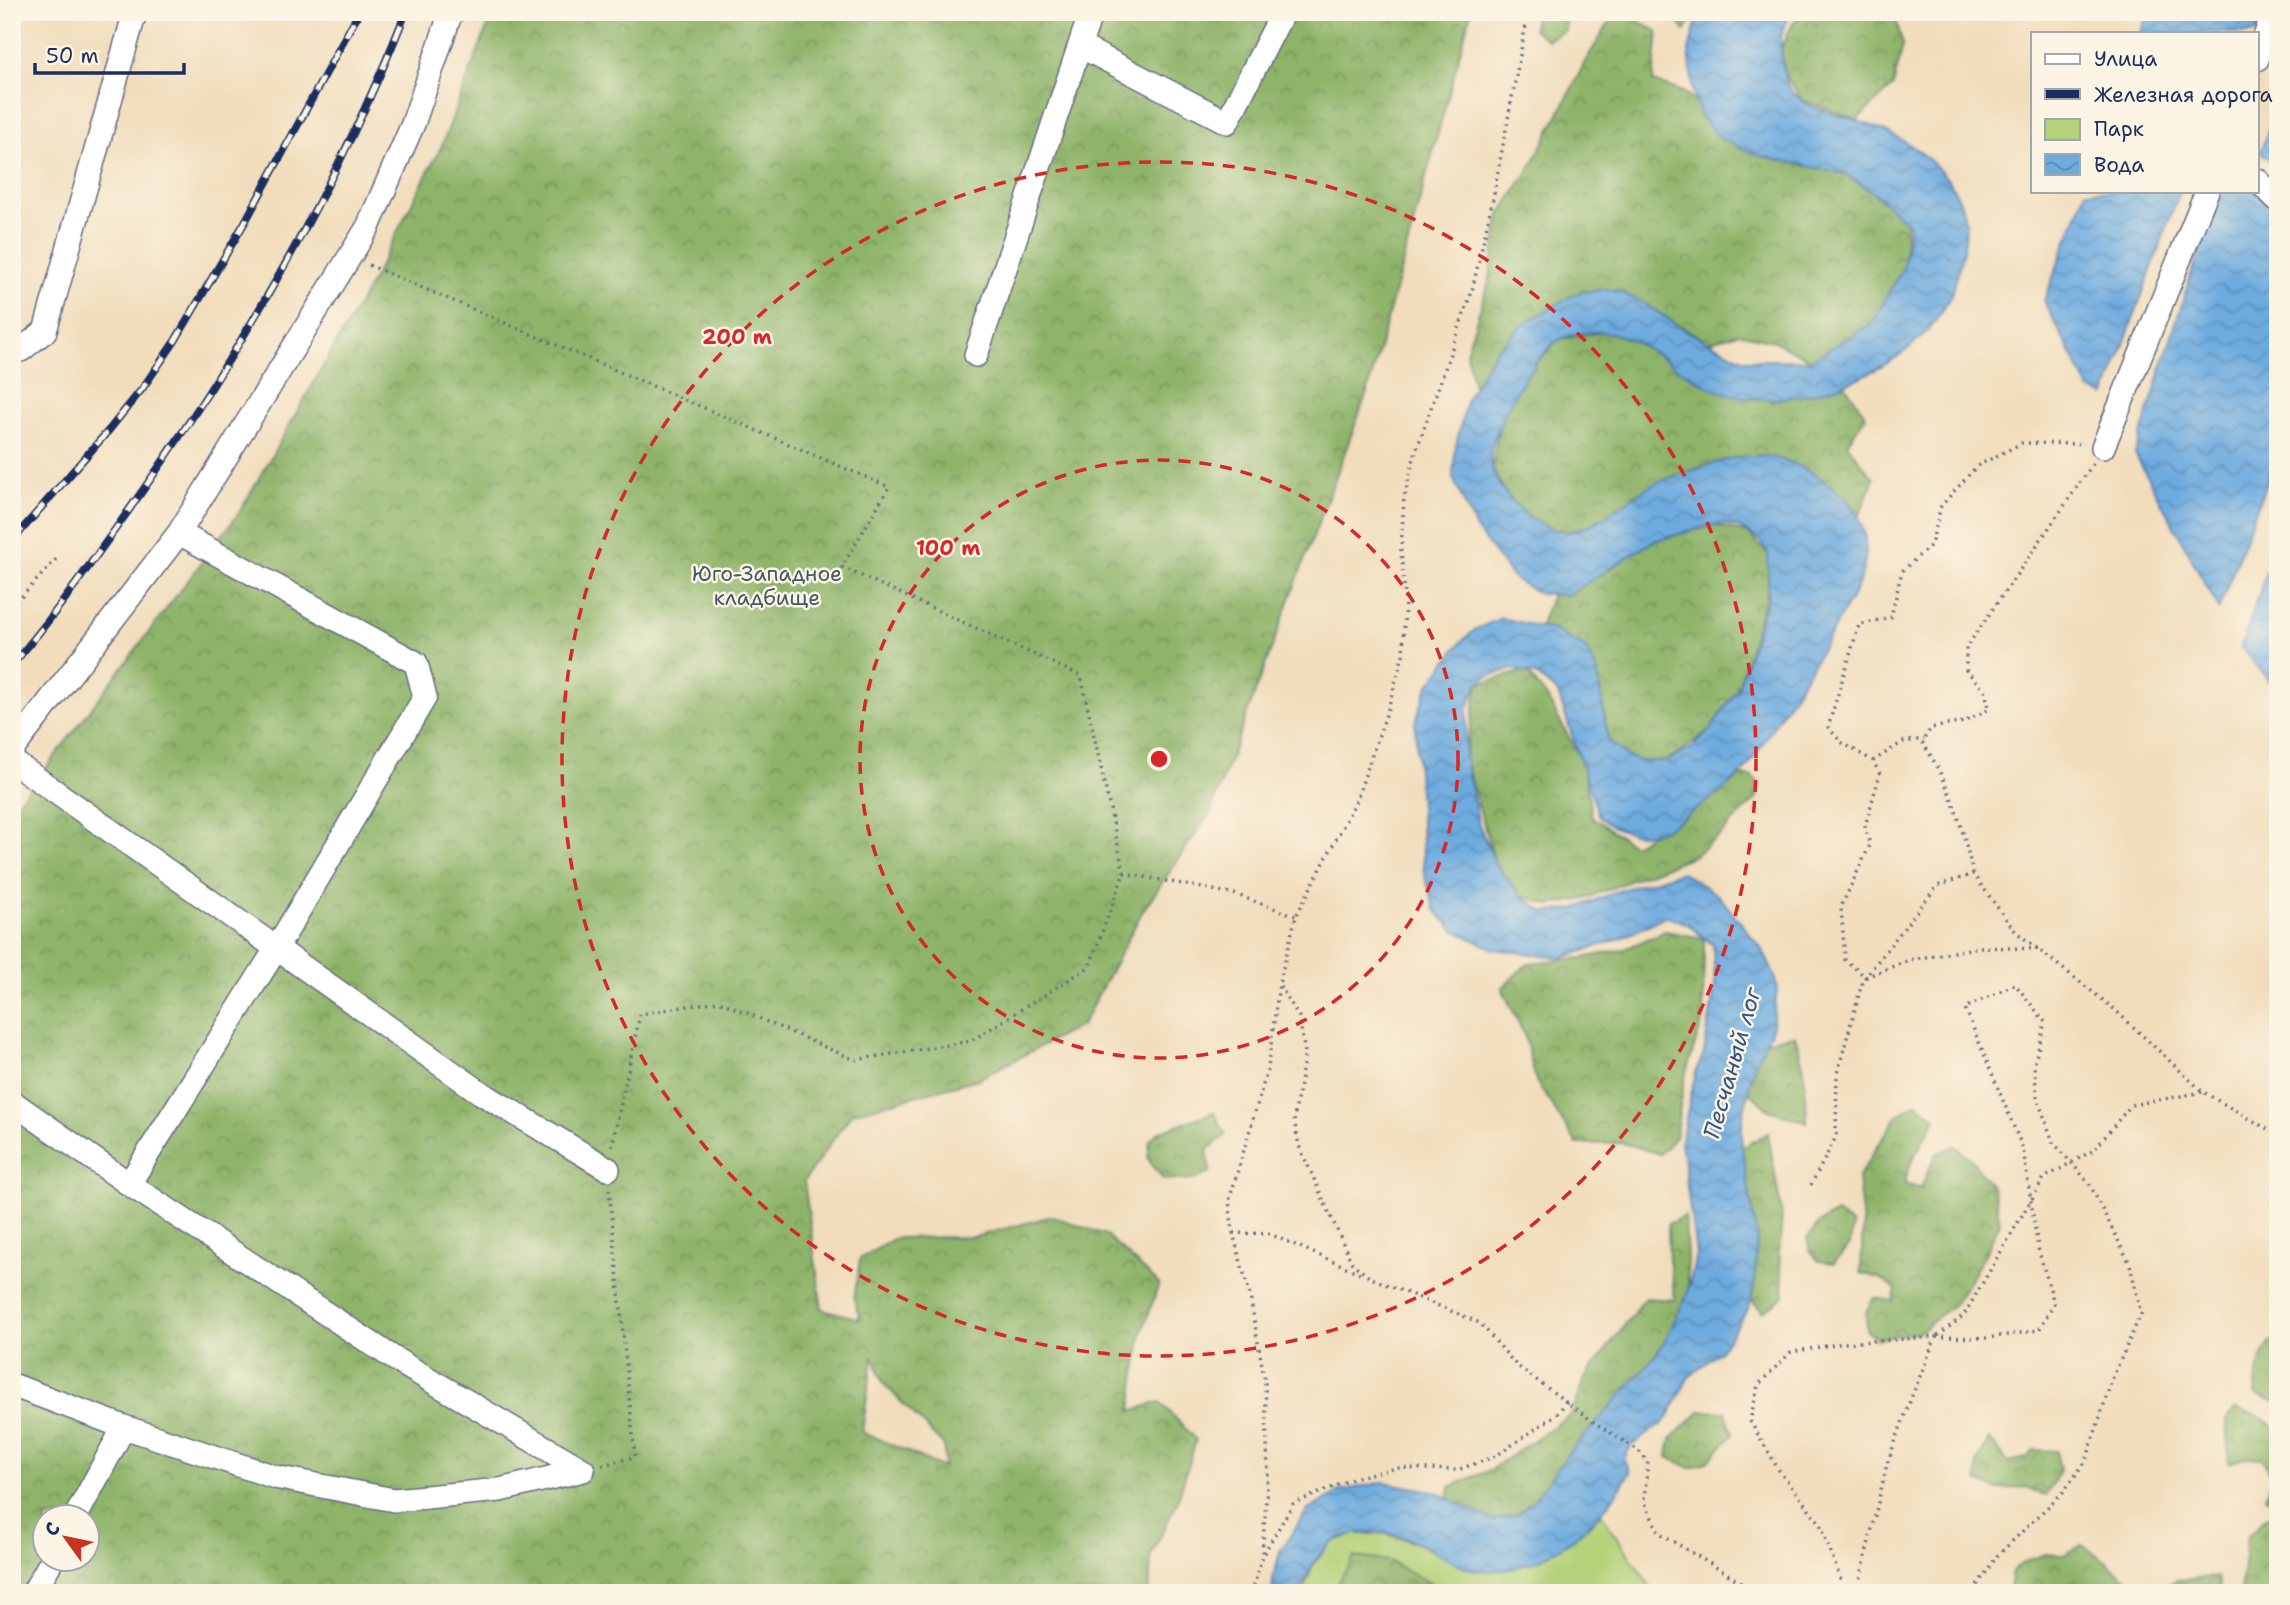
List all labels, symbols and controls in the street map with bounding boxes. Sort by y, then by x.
scale bar [35,32,184,76]
legend [2031,32,2258,192]
text: 50 m [46,42,99,70]
text: Улица [2094,45,2157,73]
text: Железная дорога [2094,81,2273,109]
text: Парк [2094,115,2144,143]
text: Вода [2094,151,2144,179]
text: 200 m [702,323,772,351]
text: 100 m [916,534,980,562]
park label: Юго-Западное кладбище [692,560,842,612]
centre of rings [1147,747,1171,771]
water label: Песчаный лог [1696,982,1768,1142]
north arrow [32,1504,102,1574]
text: С [39,1517,66,1541]

